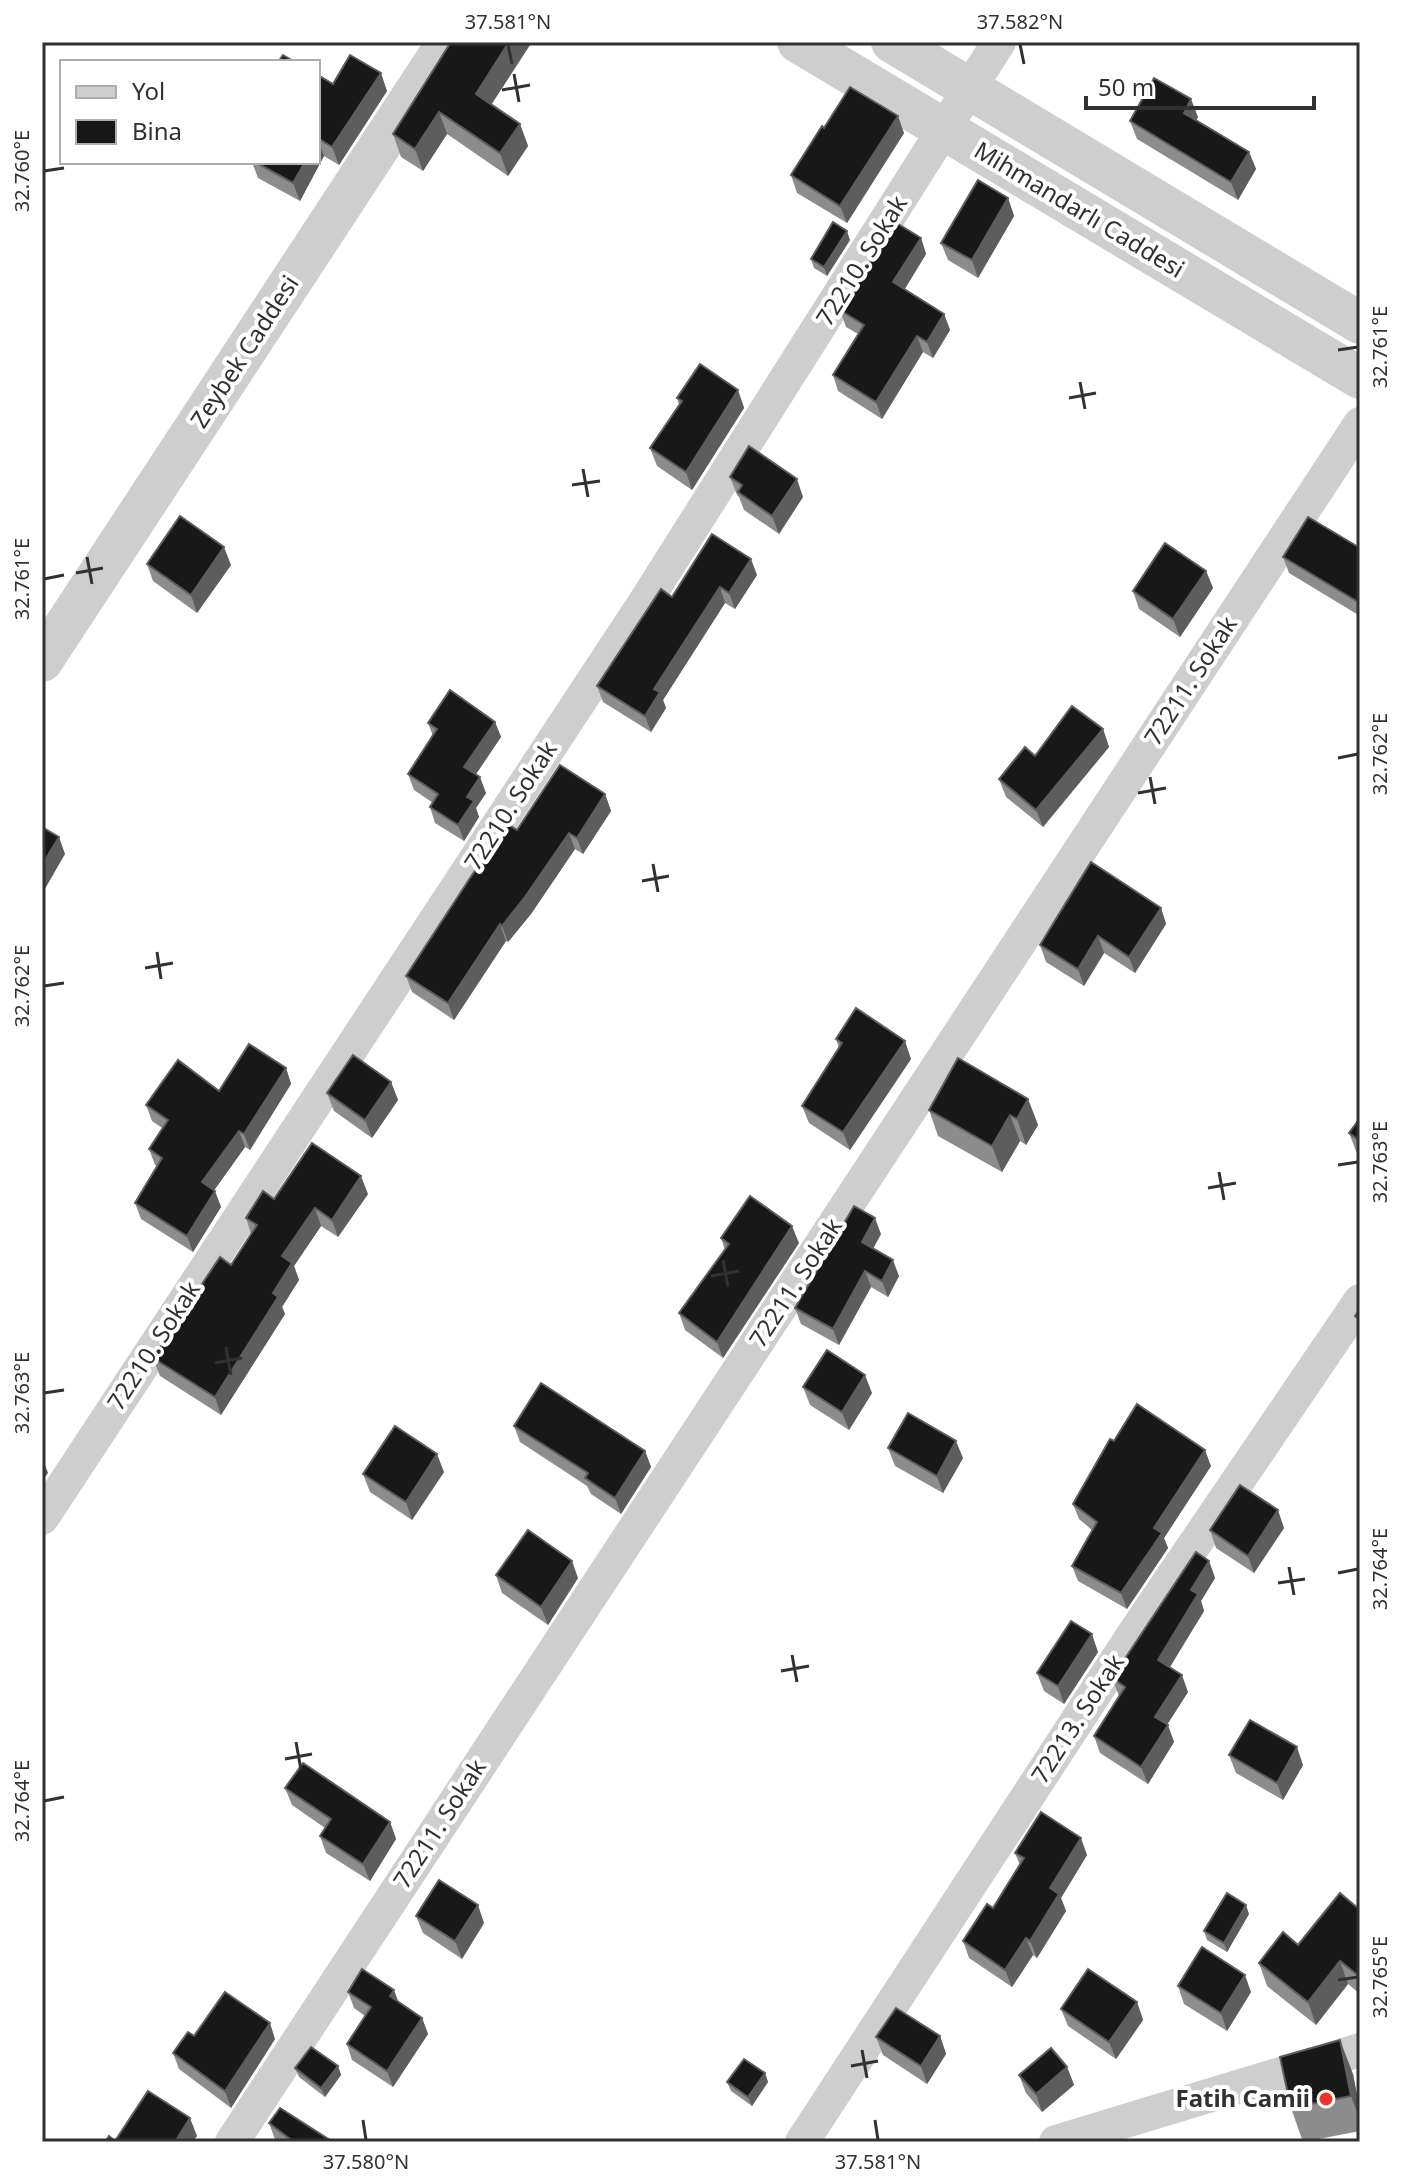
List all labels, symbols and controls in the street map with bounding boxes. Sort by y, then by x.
text: 37.581°N [465,8,551,35]
text: 37.582°N [977,8,1063,35]
legend [60,60,320,164]
scale bar [1086,60,1314,110]
text: 50 m [1098,70,1154,103]
text: Yol [132,74,165,107]
text: Bina [132,114,182,147]
text: 32.760°E [8,130,35,212]
street label: Mihmandarlı Caddesi [969,133,1191,285]
street label: 72210. Sokak [807,189,914,332]
street label: Zeybek Caddesi [182,268,305,434]
text: 32.761°E [1366,306,1393,388]
text: 32.761°E [8,538,35,620]
street label: 72211. Sokak [1136,609,1244,751]
text: 32.762°E [1366,713,1393,795]
street label: 72210. Sokak [456,734,564,876]
text: 32.762°E [8,945,35,1027]
text: 32.763°E [1366,1121,1393,1203]
street label: 72211. Sokak [741,1211,849,1353]
street label: 72210. Sokak [99,1274,207,1416]
text: 32.763°E [8,1352,35,1434]
text: 32.764°E [1366,1528,1393,1610]
street label: 72213. Sokak [1023,1647,1131,1789]
street label: 72211. Sokak [385,1752,493,1894]
text: 32.764°E [8,1760,35,1842]
text: 32.765°E [1366,1936,1393,2018]
place label: Fatih Camii [1175,2081,1310,2114]
marker: Fatih Camii [1317,2090,1335,2108]
text: 37.580°N [323,2148,409,2175]
text: 37.581°N [835,2148,921,2175]

